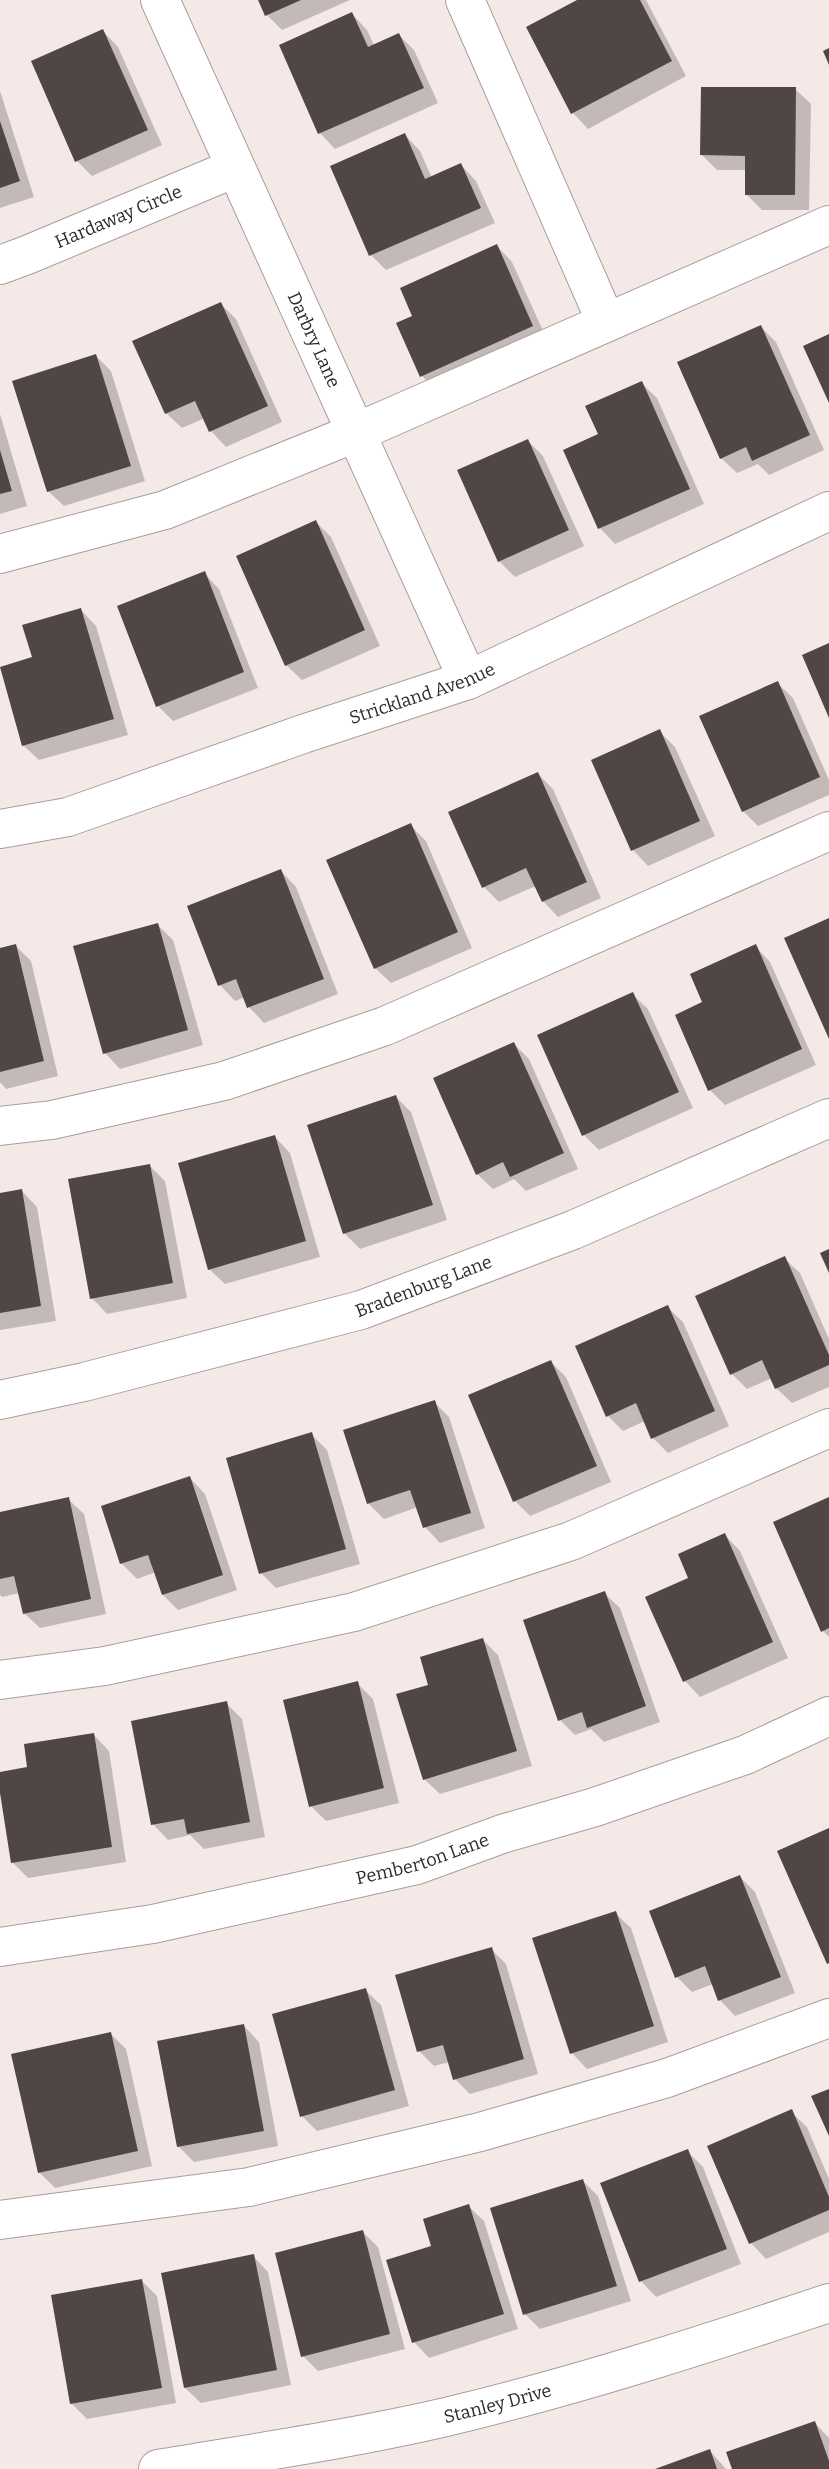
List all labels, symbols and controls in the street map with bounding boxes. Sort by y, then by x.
street label: Hardaway Circle [52,180,185,253]
street label: Darbry Lane [283,288,345,391]
street label: Strickland Avenue [346,658,499,729]
street label: Bradenburg Lane [352,1251,495,1322]
street label: Pemberton Lane [354,1829,492,1889]
street label: Stanley Drive [442,2379,554,2428]

